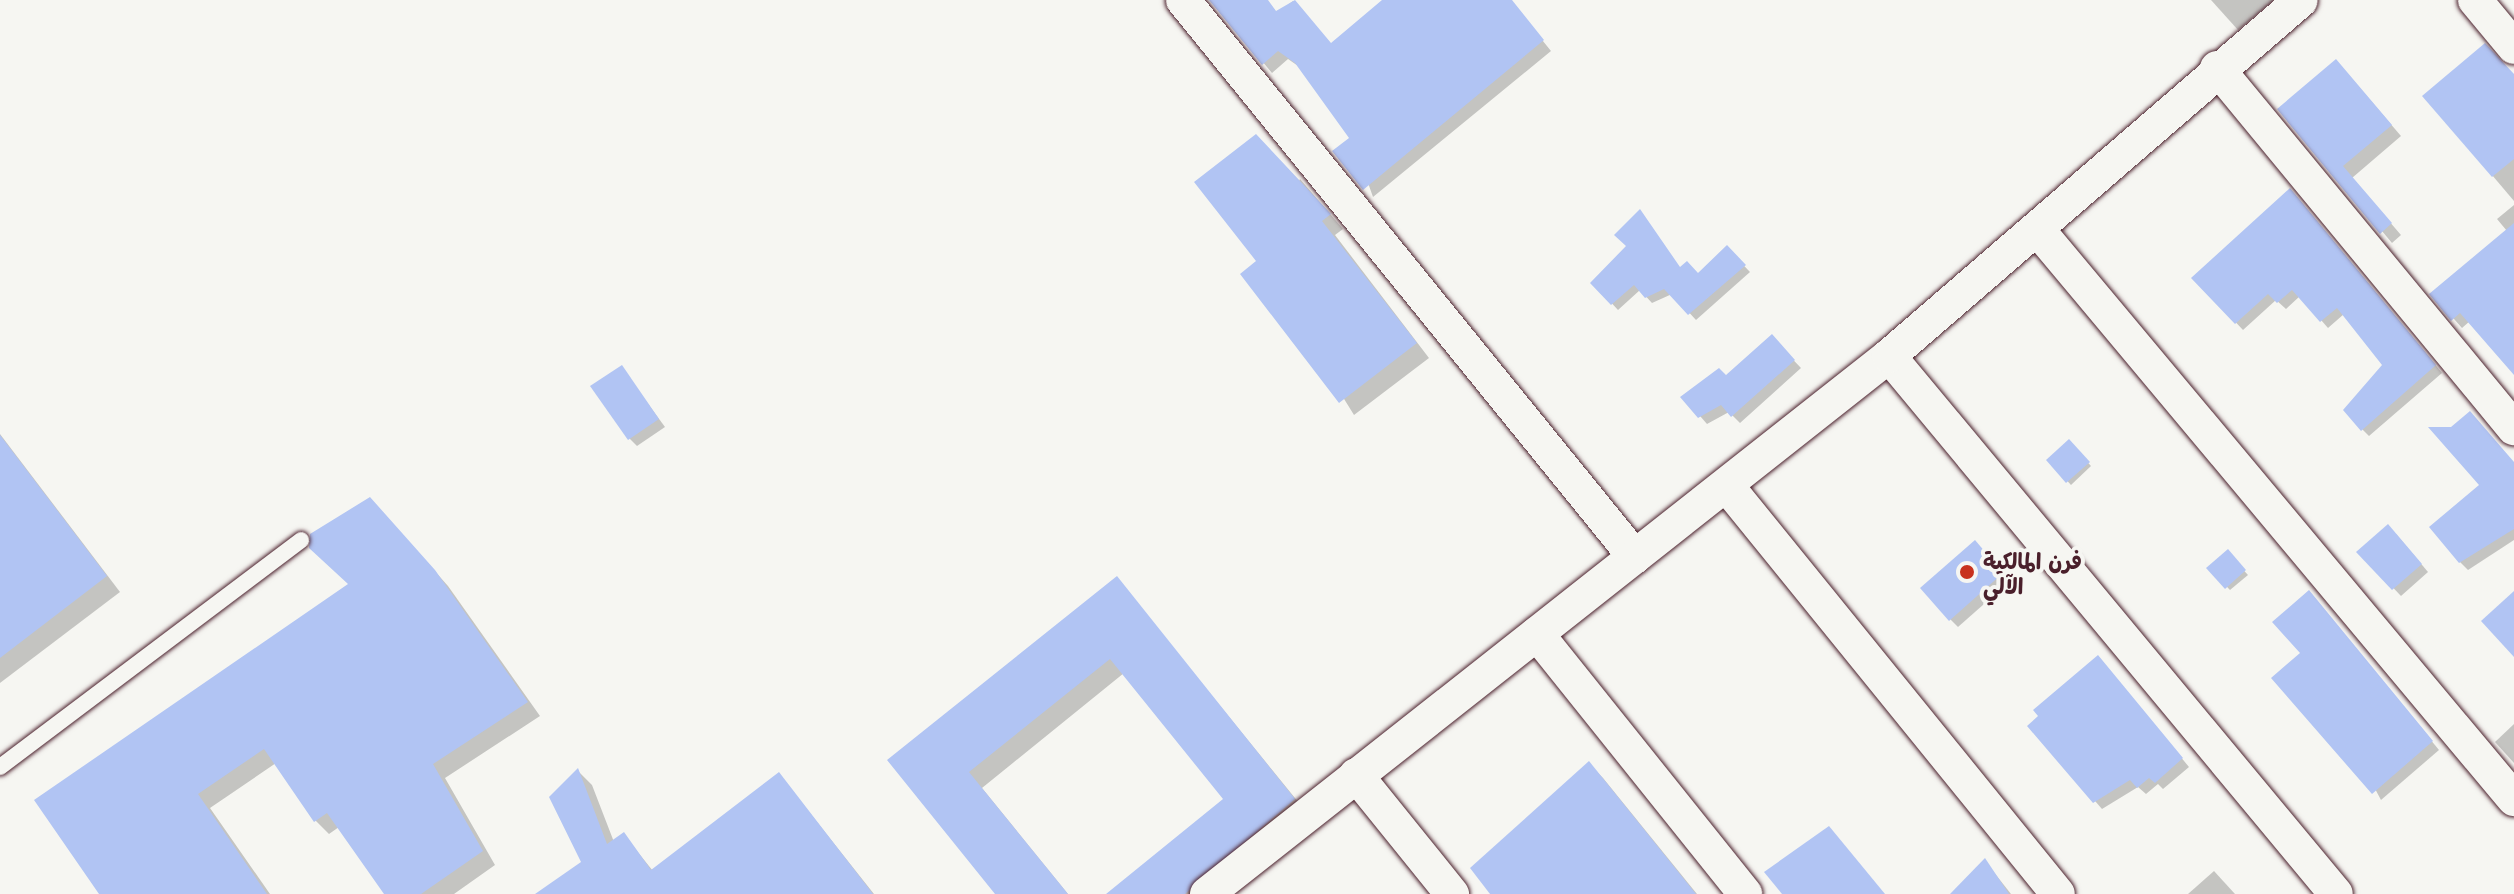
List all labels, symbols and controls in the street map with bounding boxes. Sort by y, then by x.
place label: فرن المالكية الآلي [1983,546,2082,598]
marker: فرن المالكية الآلي [1958,563,1976,581]

